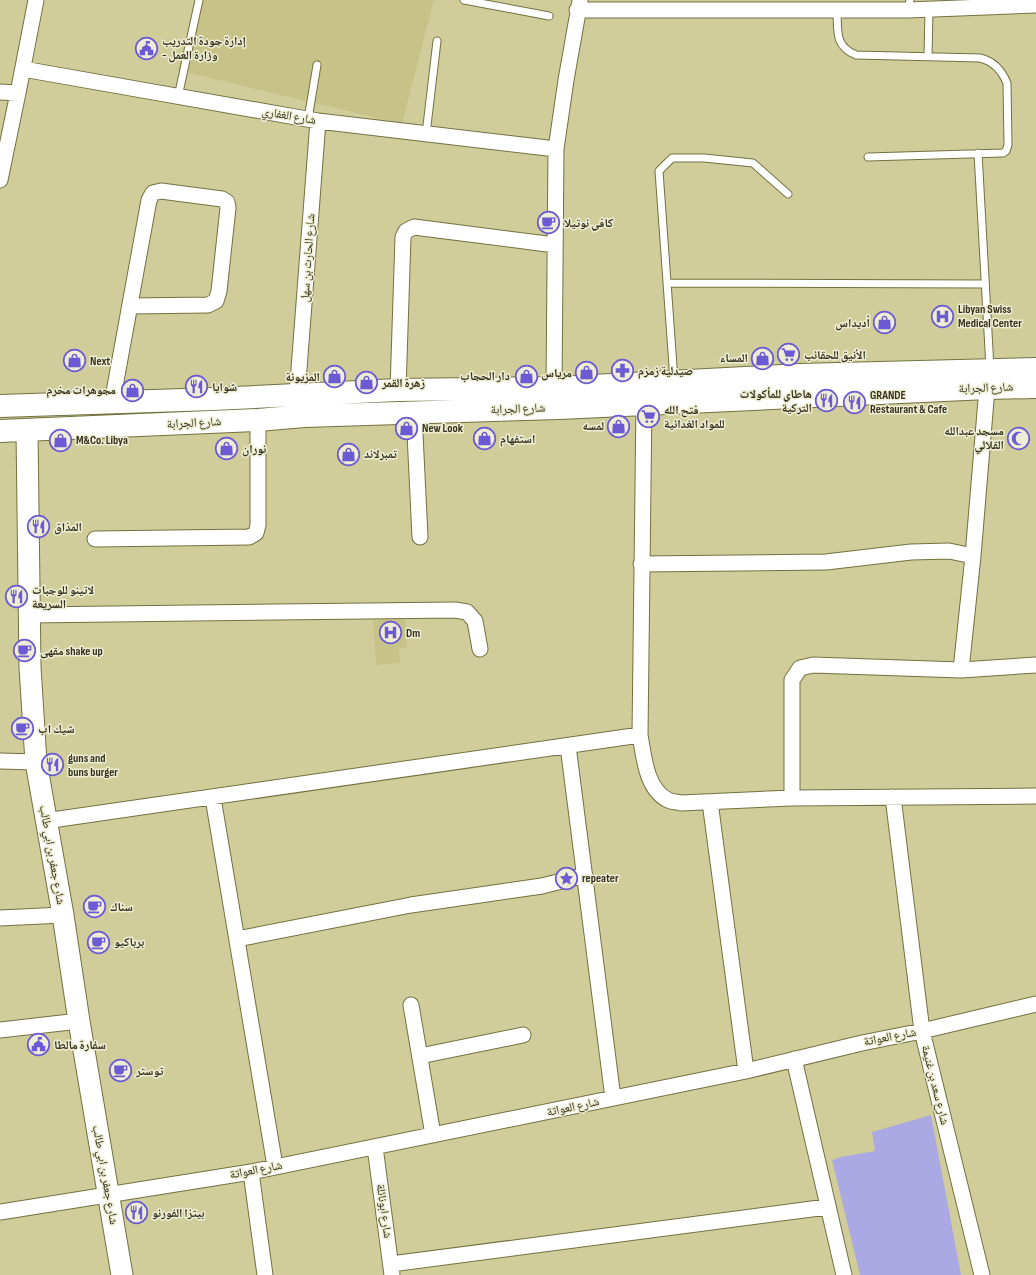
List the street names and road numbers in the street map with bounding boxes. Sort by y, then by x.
street label: شارع الغفاري [260,104,317,130]
street label: شارع الحارث بن سهل [297,213,319,303]
street label: شارع الجرابة [958,380,1014,396]
street label: شارع الجرابة [490,401,546,417]
street label: شارع الجرابة [166,414,222,432]
street label: شارع جعفر بن ابي طالب [34,804,68,906]
street label: شارع العواتة [863,1025,918,1049]
street label: شارع سعد بن غنيمة [918,1044,952,1127]
street label: شارع العواتة [545,1094,601,1120]
street label: شارع جعفر بن ابي طالب [87,1124,121,1226]
street label: شارع العواتة [229,1158,284,1182]
street label: شارع ابونائلة [373,1183,395,1239]

